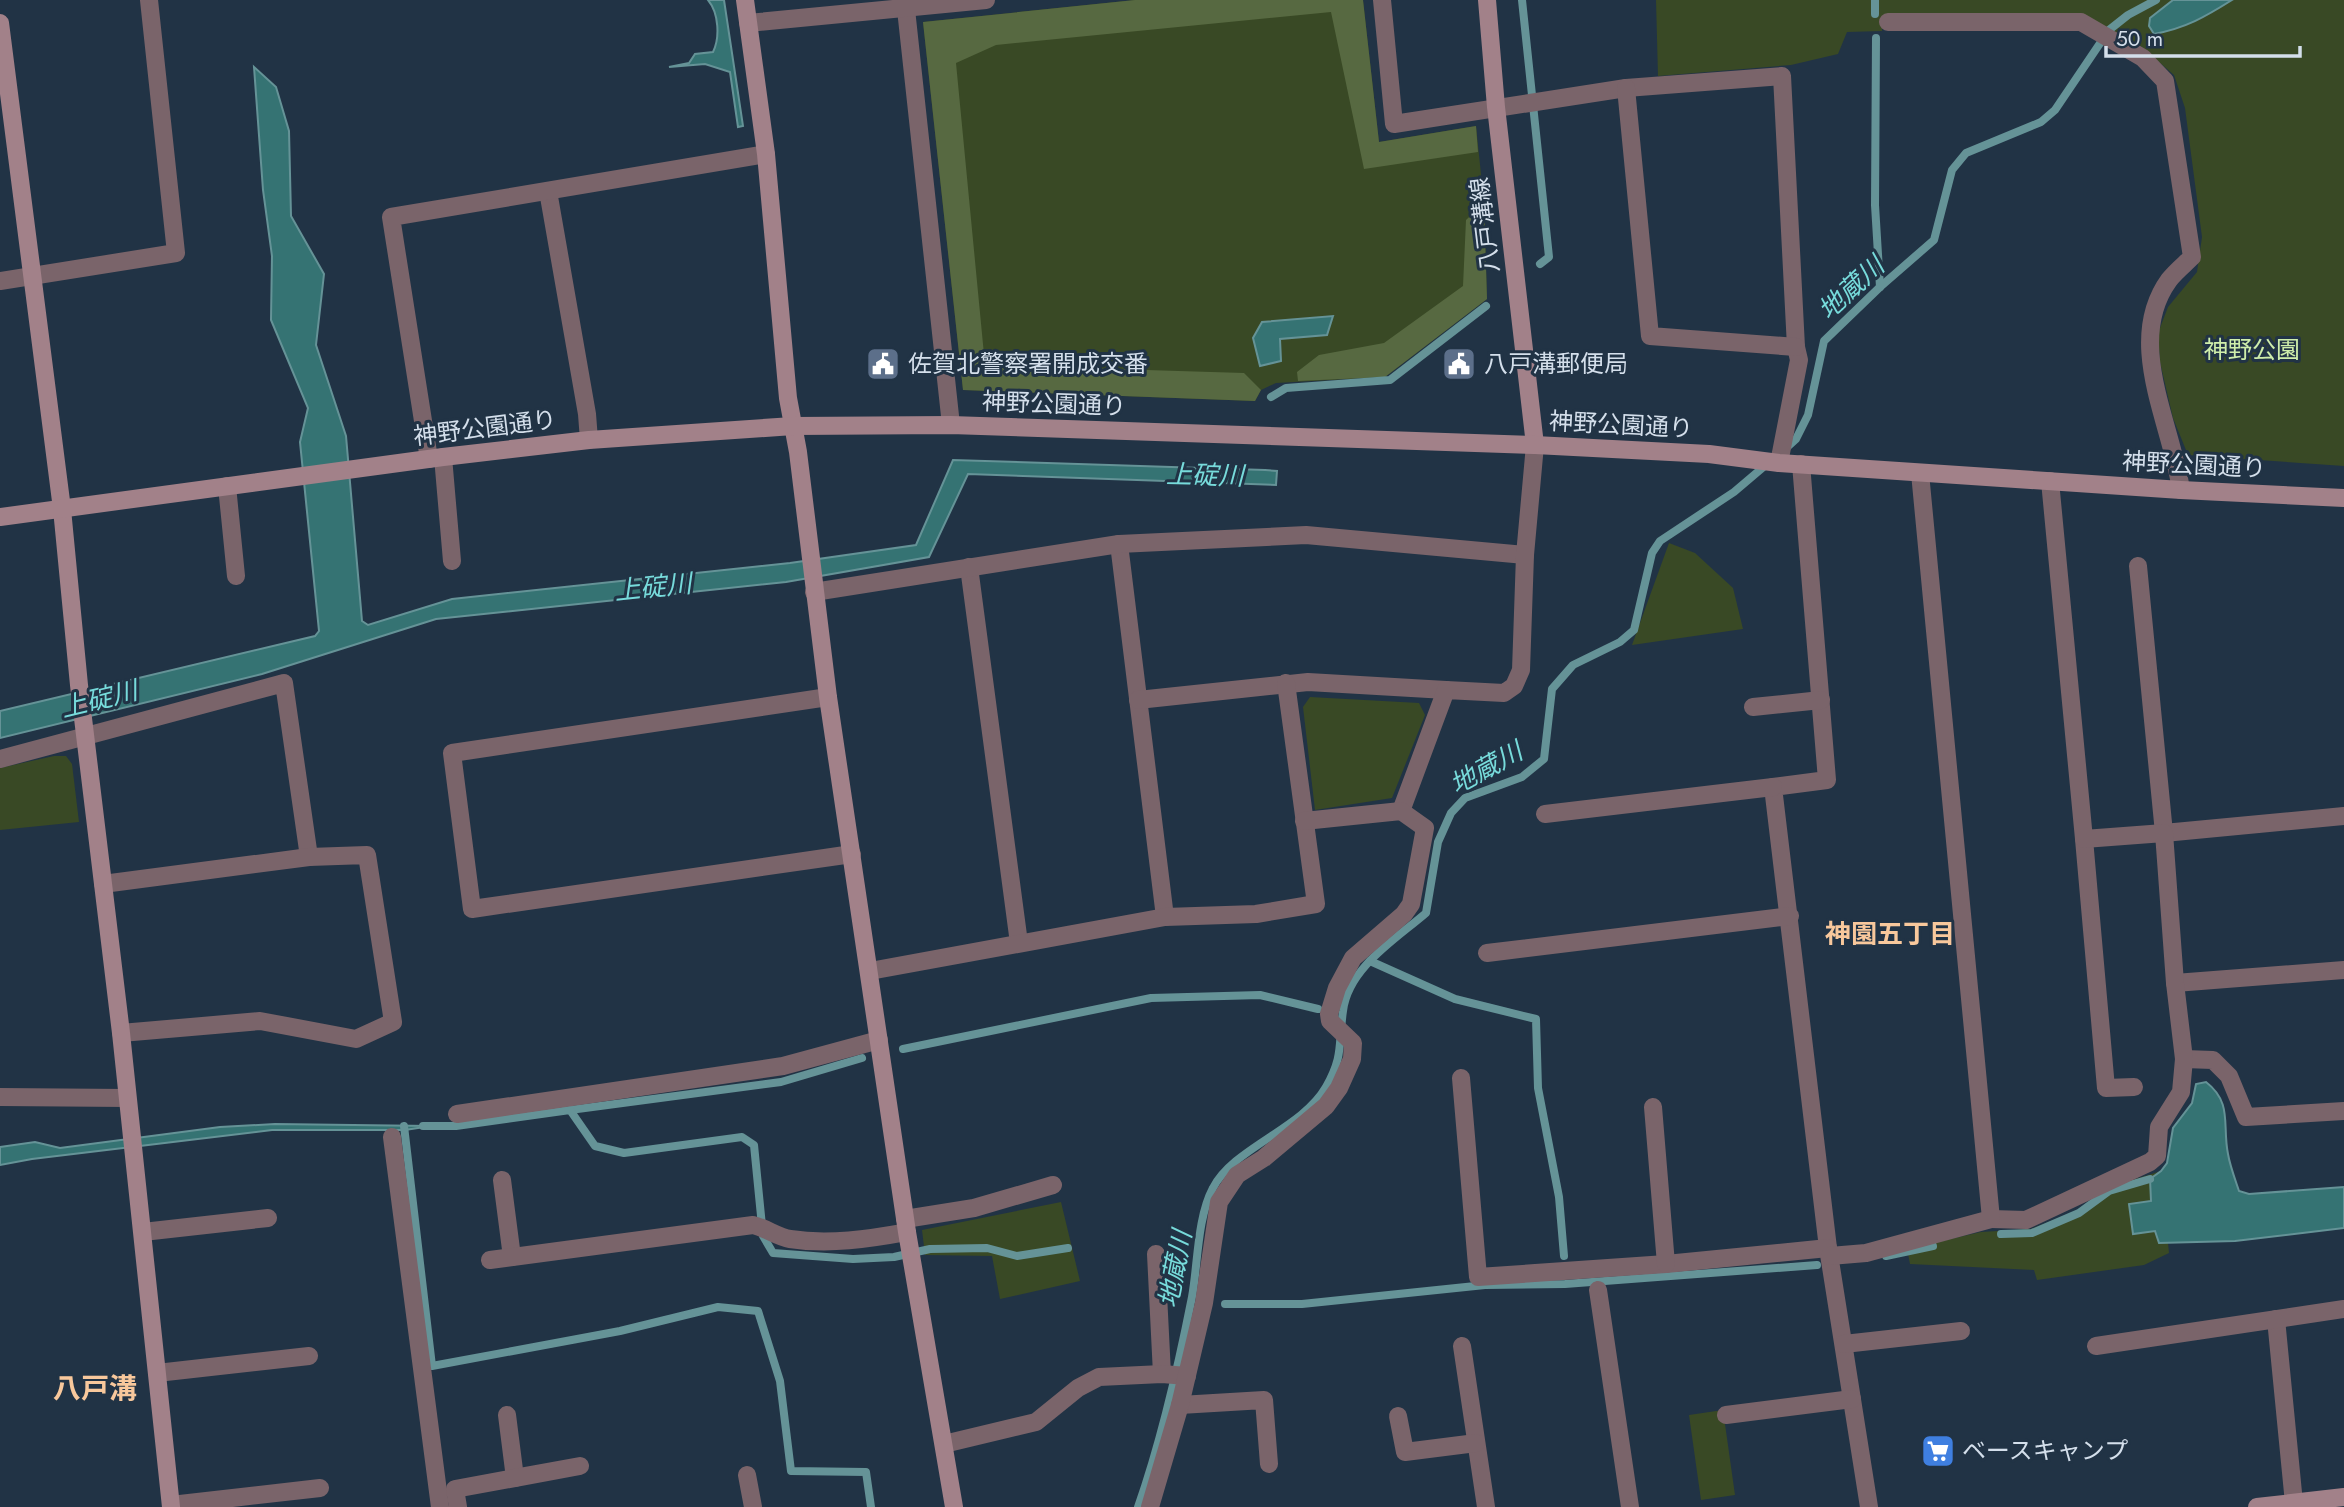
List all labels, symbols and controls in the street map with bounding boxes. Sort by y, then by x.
scale bar [2106,14,2300,58]
text: 50 m [2116,24,2163,54]
street label: 八戸溝線 [1461,175,1508,275]
water label: 地蔵川 [1810,245,1895,328]
park label: 神野公園 [2204,332,2300,367]
public building icon: 佐賀北警察署開成交番 [864,345,902,383]
public building icon: 八戸溝郵便局 [1440,345,1478,383]
place label: 佐賀北警察署開成交番 [908,346,1148,381]
place label: 八戸溝郵便局 [1484,346,1628,381]
street label: 神野公園通り [981,383,1127,424]
street label: 神野公園通り [411,401,559,454]
street label: 神野公園通り [1548,403,1694,446]
street label: 神野公園通り [2121,443,2267,486]
water label: 上碇川 [1166,455,1247,495]
water label: 上碇川 [612,564,697,610]
water label: 上碇川 [57,670,144,727]
water label: 地蔵川 [1443,731,1532,804]
district label: 神園五丁目 [1825,915,1955,953]
water label: 地蔵川 [1149,1224,1202,1311]
district label: 八戸溝 [53,1368,137,1409]
supermarket icon: ベースキャンプ [1919,1432,1957,1470]
place label: ベースキャンプ [1962,1433,2128,1468]

